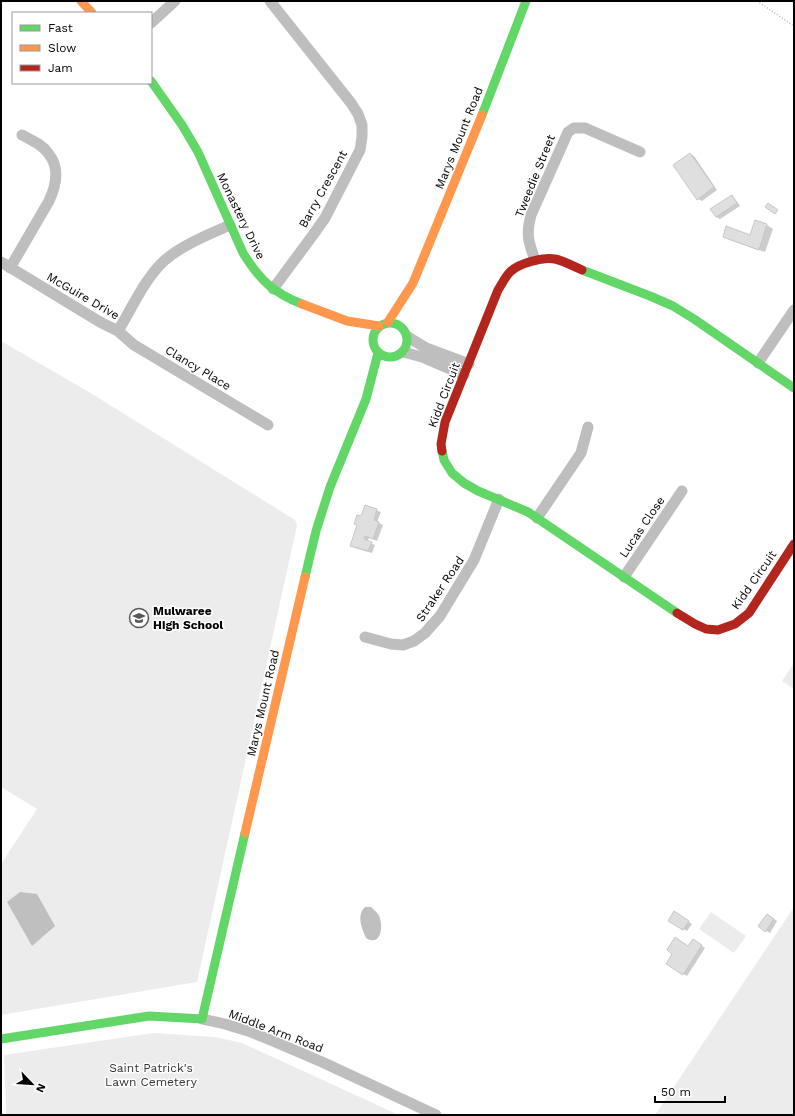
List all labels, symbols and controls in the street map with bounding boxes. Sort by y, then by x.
legend [12,12,152,84]
text: Fast [48,21,73,35]
text: Slow [48,41,76,55]
text: Jam [48,61,73,75]
street label: Marys Mount Road [432,85,486,191]
street label: Tweedie Street [512,133,558,219]
street label: Barry Crescent [296,148,350,230]
street label: Monastery Drive [214,170,268,262]
street label: McGuire Drive [44,270,122,323]
street label: Clancy Place [163,343,233,393]
street label: Kidd Circuit [425,360,463,430]
street label: Lucas Close [616,494,668,560]
street label: Kidd Circuit [729,548,779,612]
street label: Straker Road [413,554,467,624]
place label: Mulwaree High School [153,604,223,632]
school or university icon: Mulwaree High School [128,607,150,629]
street label: Marys Mount Road [244,648,282,758]
street label: Middle Arm Road [227,1006,325,1056]
park label: Saint Patrick's Lawn Cemetery [105,1061,198,1089]
north arrow [12,1064,52,1104]
scale bar [655,1078,725,1104]
text: N [33,1082,48,1094]
text: 50 m [661,1085,691,1099]

